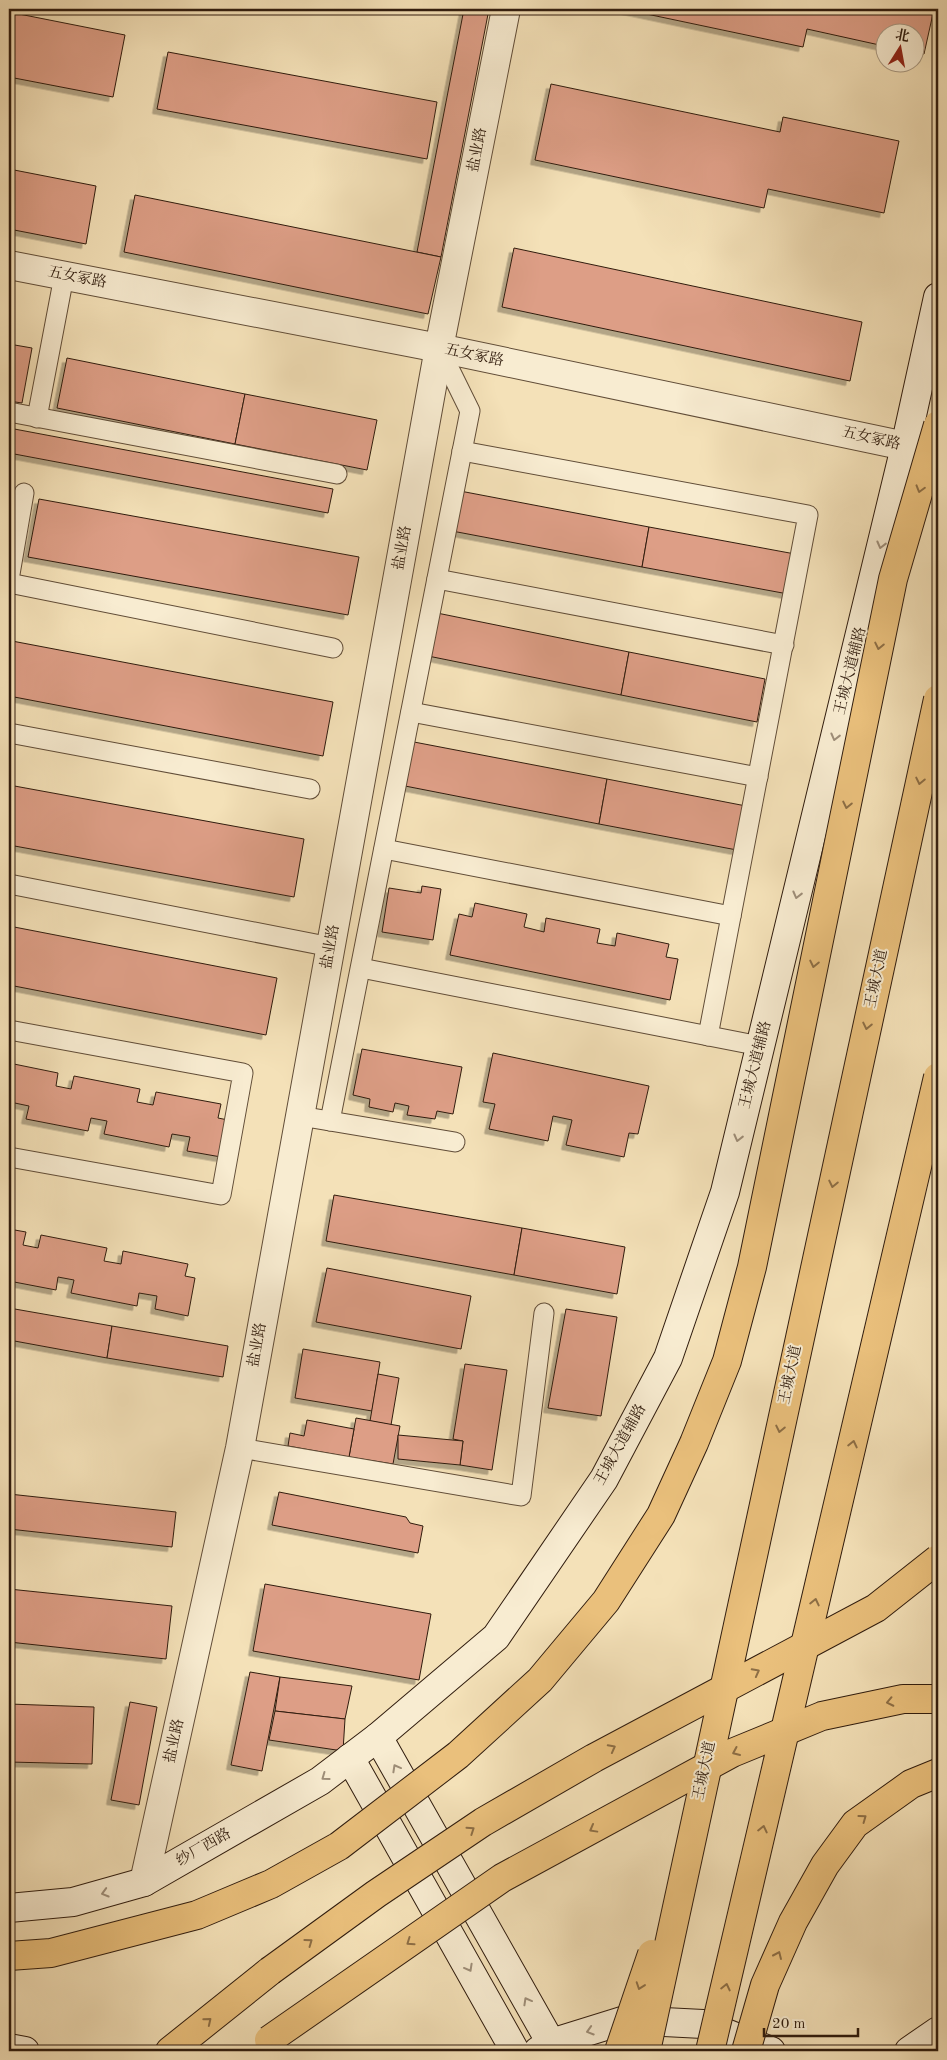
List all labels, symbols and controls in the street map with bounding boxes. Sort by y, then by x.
north arrow [874,22,924,72]
text: 北 [894,27,911,44]
street label: 盐业路 [464,126,490,174]
street label: 五女冢路 [46,263,108,291]
street label: 五女冢路 [443,340,505,370]
street label: 五女冢路 [840,423,902,453]
one-way arrow [915,484,925,492]
street label: 盐业路 [390,524,414,571]
one-way arrow [876,541,887,550]
street label: 王城大道辅路 [831,625,869,716]
one-way arrow [875,642,885,650]
one-way arrow [830,733,841,742]
one-way arrow [916,777,926,786]
one-way arrow [842,801,852,810]
one-way arrow [792,891,803,900]
street label: 盐业路 [318,923,342,970]
street label: 王城大道 [861,948,891,1010]
one-way arrow [809,960,820,969]
street label: 王城大道辅路 [736,1019,774,1110]
one-way arrow [862,1021,873,1030]
one-way arrow [733,1134,744,1143]
one-way arrow [828,1180,839,1189]
street label: 盐业路 [245,1321,269,1368]
street label: 王城大道 [775,1344,805,1406]
street label: 王城大道辅路 [591,1401,649,1488]
one-way arrow [775,1424,786,1433]
one-way arrow [847,1439,858,1448]
one-way arrow [809,1598,820,1607]
one-way arrow [750,1668,759,1678]
one-way arrow [885,1696,894,1707]
street label: 盐业路 [161,1717,187,1765]
street label: 王城大道 [689,1740,719,1802]
one-way arrow [607,1745,616,1755]
one-way arrow [732,1746,741,1756]
one-way arrow [392,1764,402,1773]
one-way arrow [321,1771,331,1780]
one-way arrow [857,1815,867,1824]
one-way arrow [589,1823,598,1833]
one-way arrow [757,1824,768,1833]
street label: 纱厂西路 [173,1825,234,1869]
one-way arrow [466,1826,475,1836]
one-way arrow [101,1887,110,1898]
one-way arrow [407,1936,416,1945]
one-way arrow [303,1939,313,1948]
one-way arrow [772,1951,782,1960]
one-way arrow [462,1963,472,1972]
one-way arrow [636,1982,646,1990]
one-way arrow [720,1982,730,1991]
one-way arrow [524,1997,534,2006]
scale bar [764,2005,858,2037]
one-way arrow [203,2017,212,2026]
text: 20 m [772,2017,806,2032]
one-way arrow [586,2026,594,2036]

